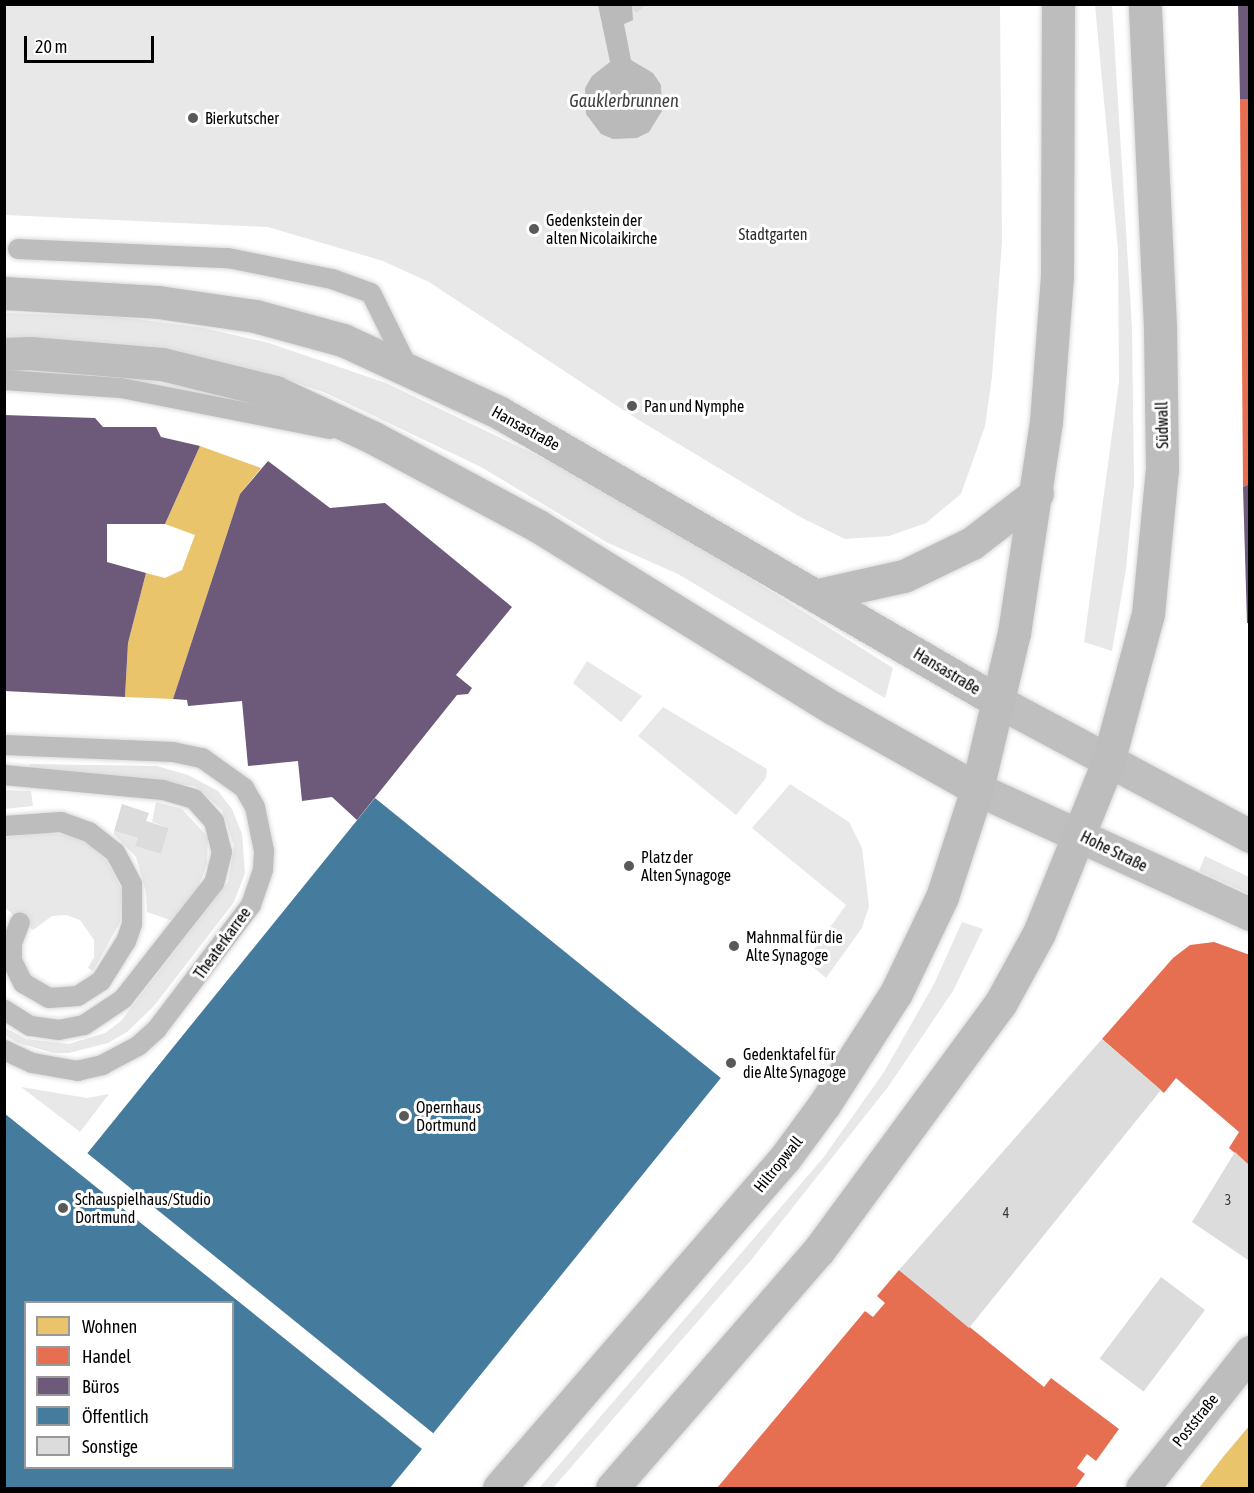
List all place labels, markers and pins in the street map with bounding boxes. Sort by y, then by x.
place label: Bierkutscher [205,108,279,128]
marker: Bierkutscher [186,111,200,125]
place label: Gedenkstein der alten Nicolaikirche [546,210,657,248]
marker: Gedenkstein der alten Nicolaikirche [527,222,541,236]
place label: Pan und Nymphe [644,396,744,416]
marker: Pan und Nymphe [625,399,639,413]
place label: Platz der Alten Synagoge [641,847,731,885]
marker: Platz der Alten Synagoge [622,859,636,873]
place label: Mahnmal für die Alte Synagoge [746,927,843,965]
marker: Mahnmal für die Alte Synagoge [727,939,741,953]
place label: Gedenktafel für die Alte Synagoge [743,1044,846,1082]
marker: Gedenktafel für die Alte Synagoge [724,1056,738,1070]
place label: Opernhaus Dortmund [416,1097,481,1135]
marker: Opernhaus Dortmund [397,1109,411,1123]
place label: Schauspielhaus/Studio Dortmund [75,1189,211,1227]
marker: Schauspielhaus/Studio Dortmund [56,1201,70,1215]

